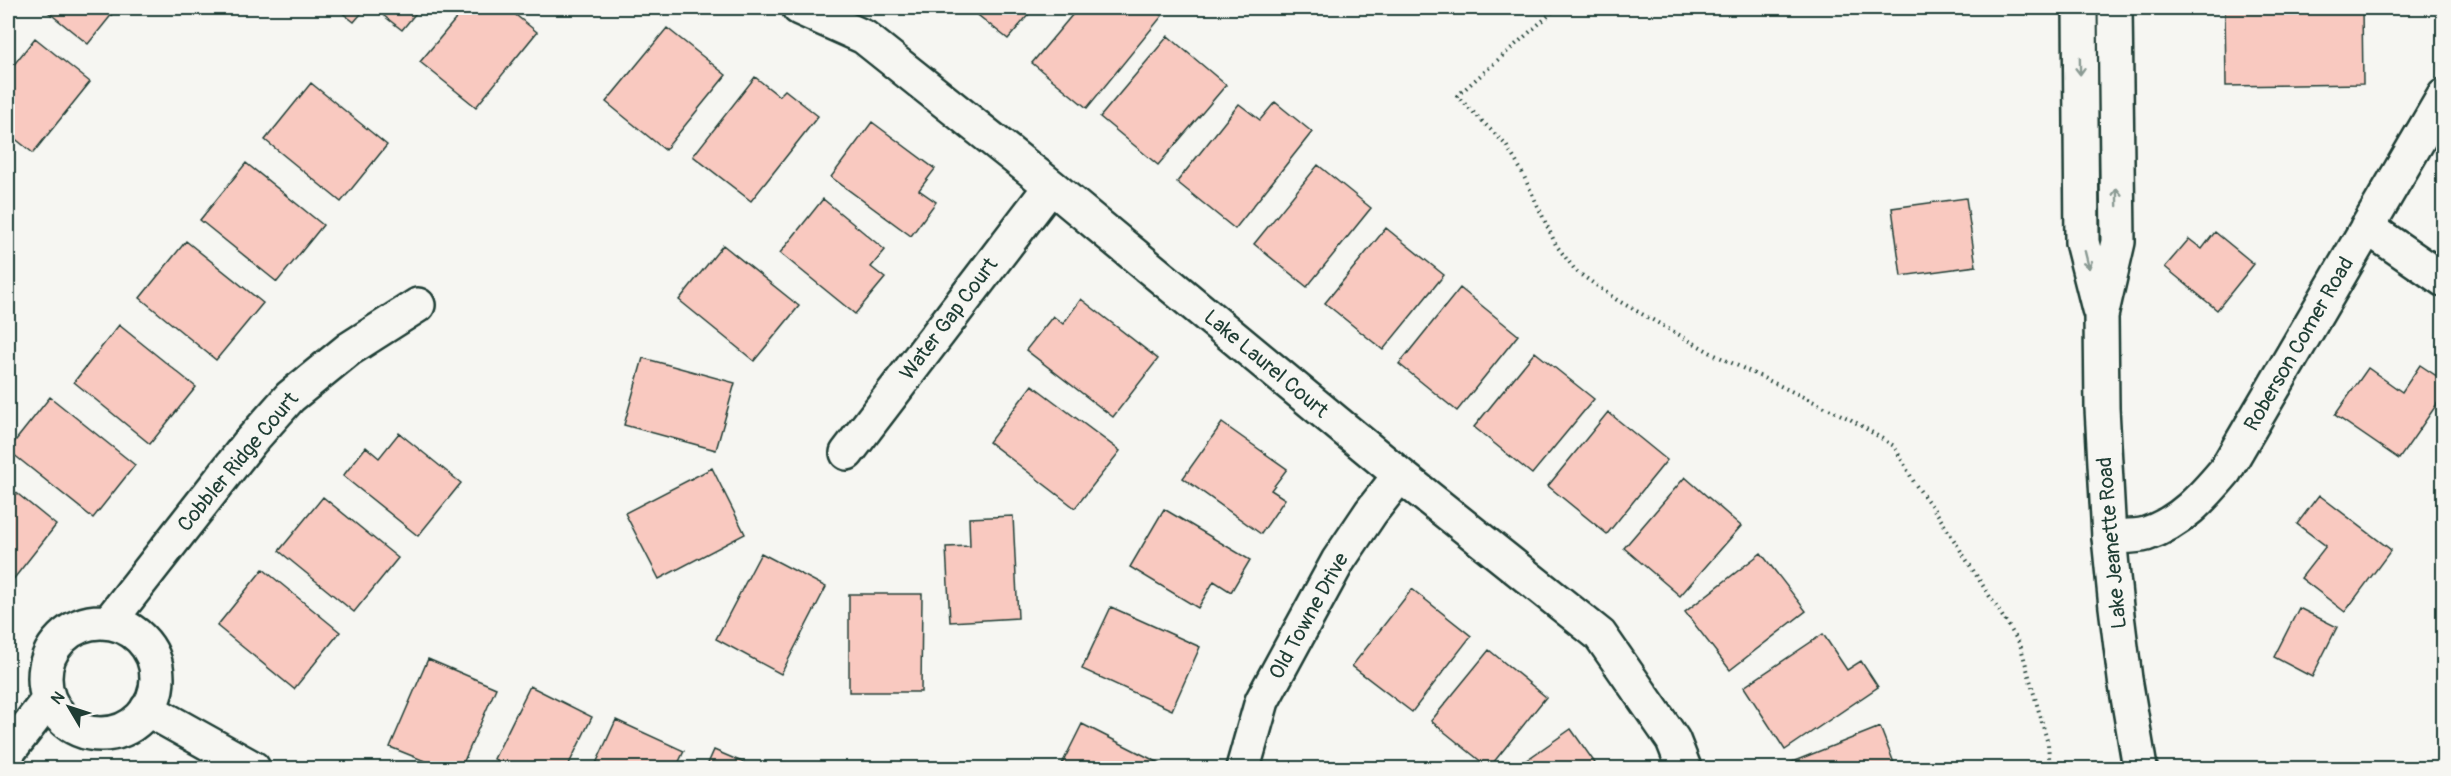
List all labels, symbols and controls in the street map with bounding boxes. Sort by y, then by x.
one-way arrow [2074,55,2086,75]
one-way arrow [2111,187,2123,207]
one-way arrow [2081,251,2093,270]
street label: Water Gap Court [894,252,1004,386]
street label: Roberson Comer Road [2238,252,2360,436]
street label: Lake Laurel Court [1198,304,1334,424]
street label: Cobbler Ridge Court [172,386,305,538]
street label: Lake Jeanette Road [2091,456,2133,630]
street label: Old Towne Drive [1263,547,1355,684]
north arrow [39,677,99,737]
text: N [47,688,69,709]

